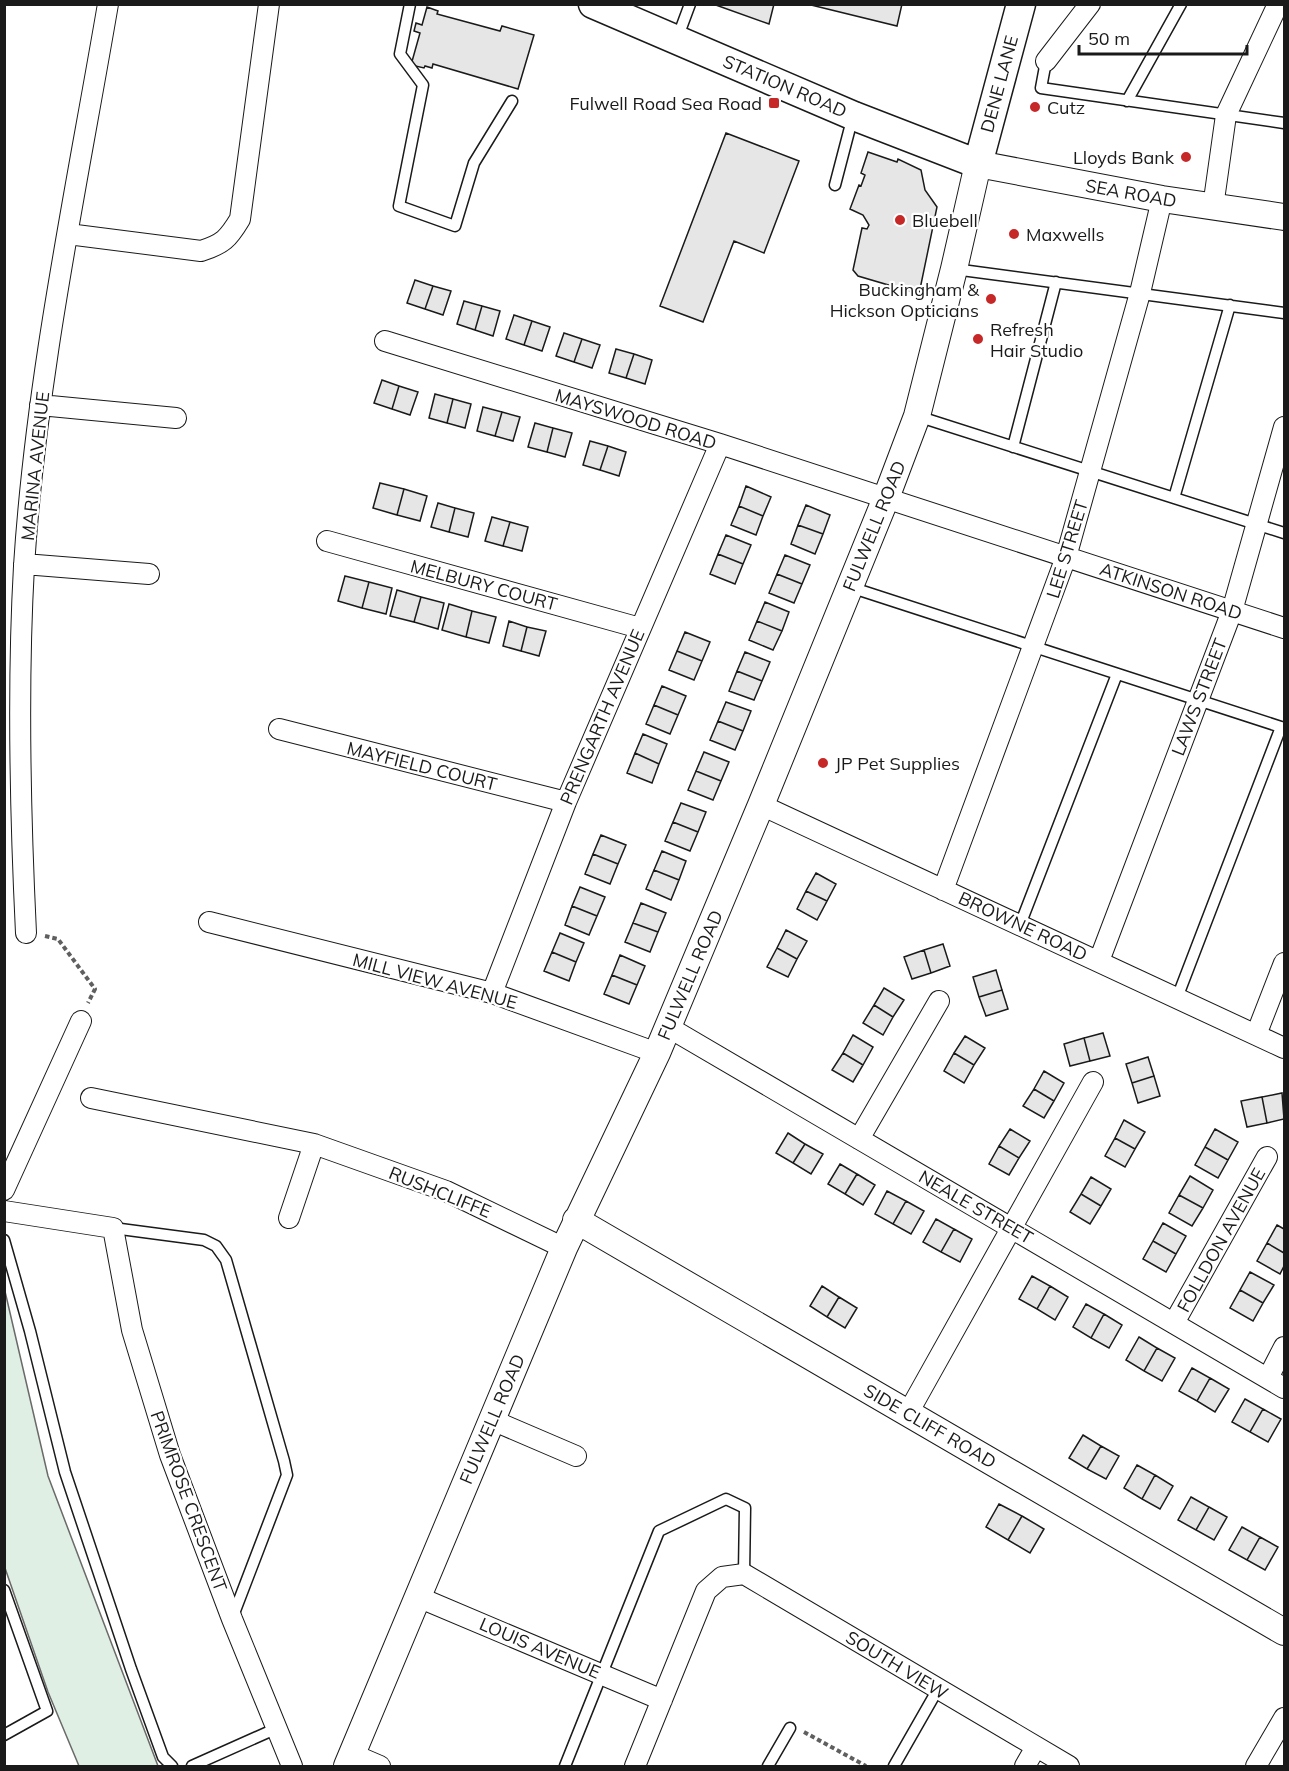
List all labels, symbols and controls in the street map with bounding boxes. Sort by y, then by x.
scale bar [1079,18,1247,56]
text: 50 m [1088,27,1130,50]
street label: DENE LANE [975,33,1023,135]
street label: STATION ROAD [719,50,851,122]
place label: Fulwell Road Sea Road [569,92,762,115]
marker: Fulwell Road Sea Road [767,96,781,110]
place label: Cutz [1047,96,1085,119]
marker: Cutz [1028,100,1042,114]
place label: Lloyds Bank [1073,146,1175,169]
marker: Lloyds Bank [1179,150,1193,164]
street label: SEA ROAD [1084,174,1178,212]
place label: Bluebell [912,209,978,232]
marker: Bluebell [893,213,907,227]
place label: Maxwells [1026,223,1105,246]
marker: Maxwells [1007,227,1021,241]
place label: Buckingham & Hickson Opticians [830,278,980,322]
marker: Buckingham & Hickson Opticians [984,292,998,306]
place label: Refresh Hair Studio [990,318,1083,362]
marker: Refresh Hair Studio [971,332,985,346]
street label: MAYSWOOD ROAD [553,384,719,454]
street label: MARINA AVENUE [16,390,54,542]
street label: FULWELL ROAD [837,457,911,595]
street label: LEE STREET [1041,497,1093,601]
street label: MELBURY COURT [408,554,560,616]
street label: ATKINSON ROAD [1097,557,1245,625]
street label: PRENGARTH AVENUE [555,626,649,808]
street label: LAWS STREET [1166,635,1232,759]
street label: MAYFIELD COURT [345,736,500,796]
place label: JP Pet Supplies [835,752,960,775]
marker: JP Pet Supplies [816,756,830,770]
street label: BROWNE ROAD [955,886,1091,966]
street label: FULWELL ROAD [652,907,728,1043]
street label: MILL VIEW AVENUE [350,948,520,1014]
street label: RUSHCLIFFE [386,1161,494,1223]
street label: FOLLDON AVENUE [1172,1164,1270,1316]
street label: NEALE STREET [915,1165,1037,1249]
street label: FULWELL ROAD [454,1351,530,1487]
street label: SIDE CLIFF ROAD [860,1379,1000,1473]
street label: PRIMROSE CRESCENT [146,1407,232,1595]
street label: LOUIS AVENUE [476,1612,604,1684]
street label: SOUTH VIEW [842,1625,952,1705]

